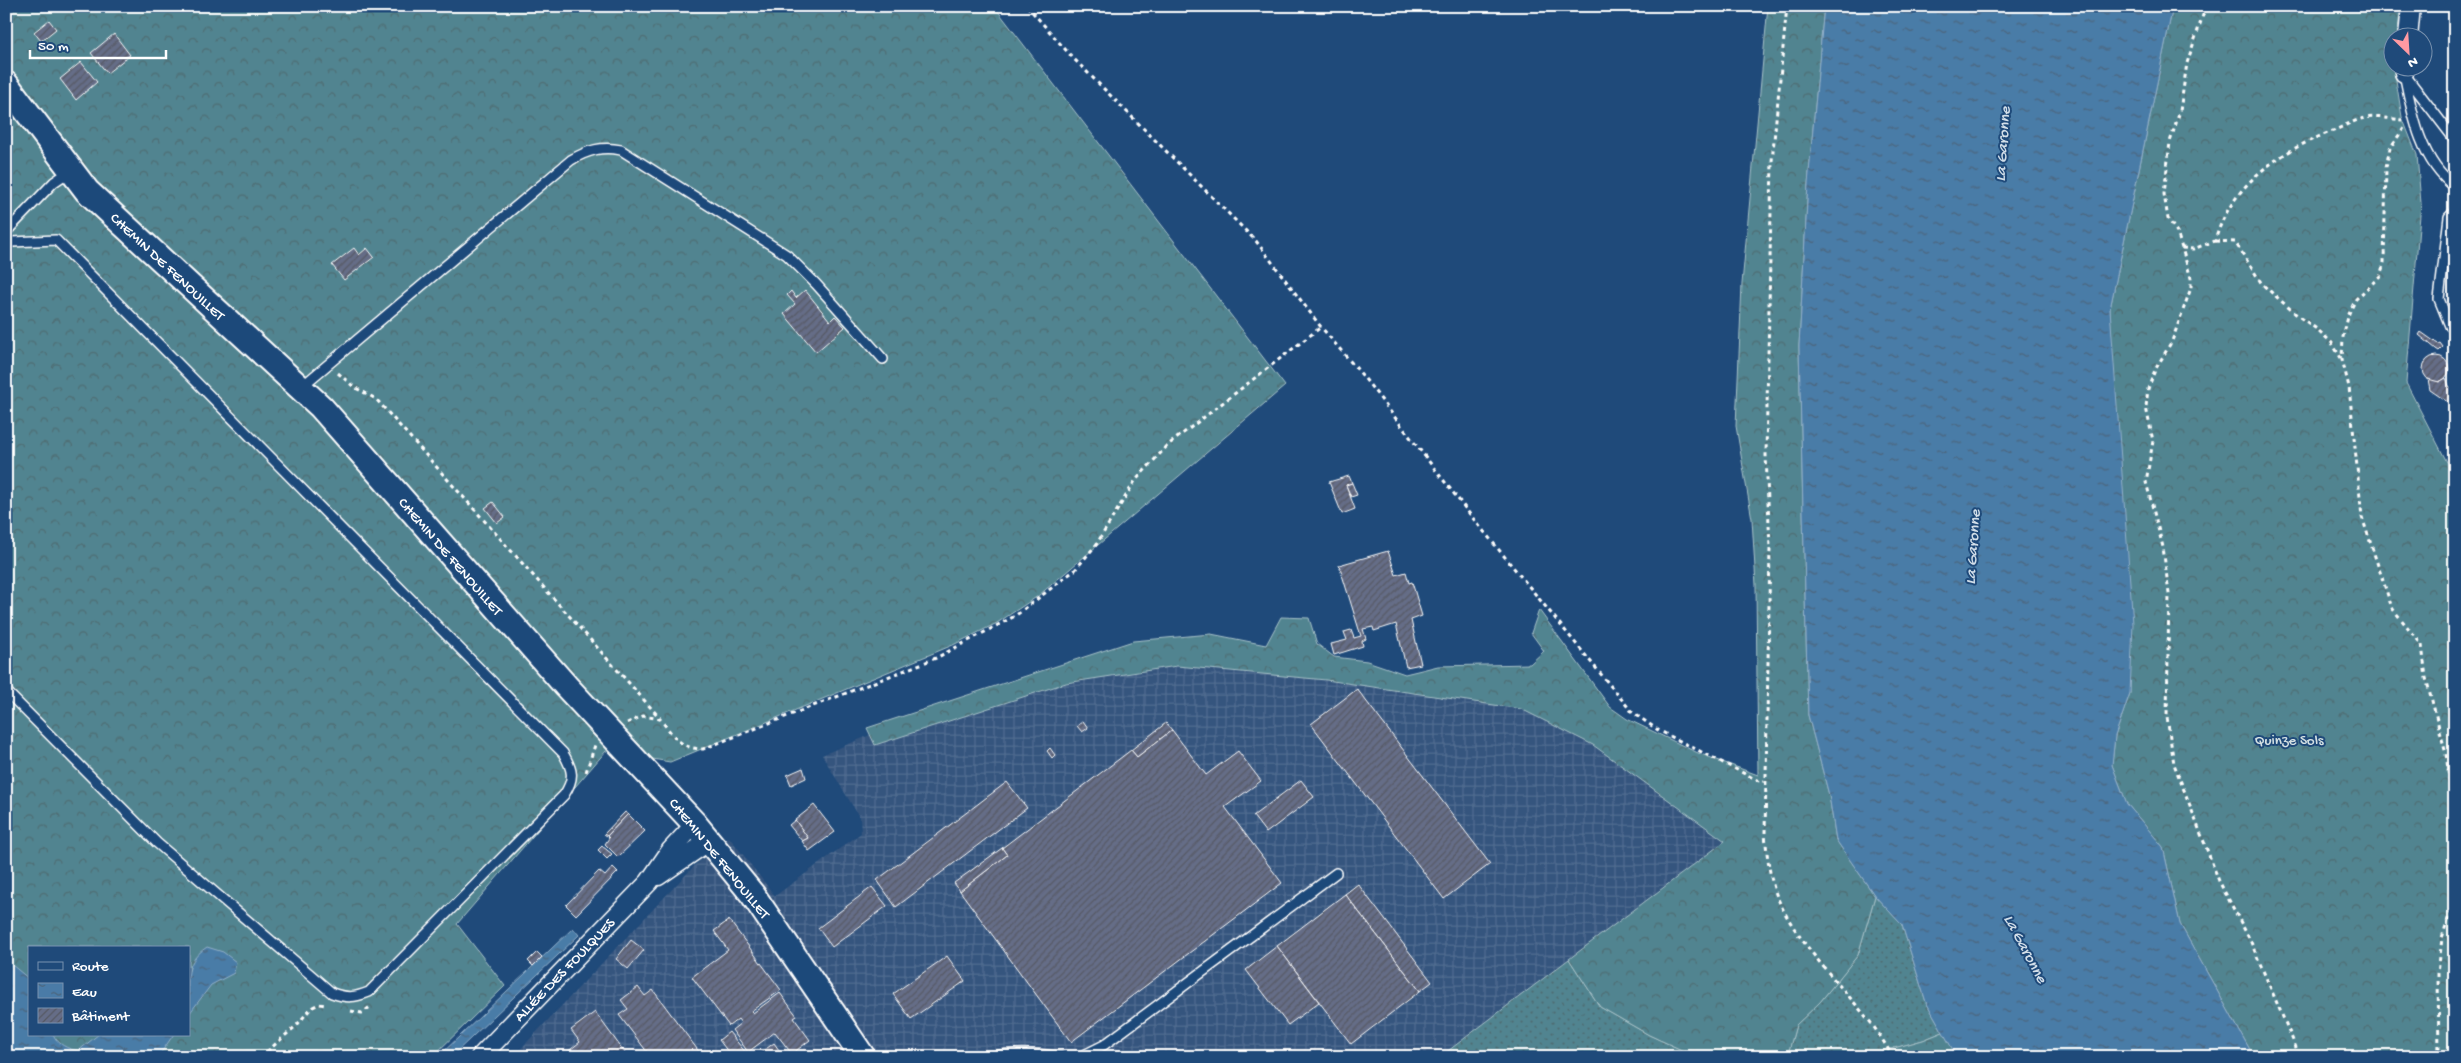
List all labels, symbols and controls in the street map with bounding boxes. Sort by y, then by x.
scale bar [30,28,166,60]
north arrow [2384,28,2434,78]
text: 50 m [38,38,69,56]
text: N [2405,52,2420,71]
water label: La Garonne [1992,105,2017,182]
street label: CHEMIN DE FENOUILLET [106,210,229,326]
street label: CHEMIN DE FENOUILLET [393,495,506,621]
water label: La Garonne [1962,508,1987,585]
park label: Quinze Sols [2255,732,2324,750]
street label: CHEMIN DE FENOUILLET [664,795,773,924]
water label: La Garonne [1998,912,2050,988]
street label: ALLÉE DES FOULQUES [511,915,620,1026]
legend [28,946,190,1036]
text: Route [72,958,109,976]
text: Eau [72,984,97,1002]
text: Bâtiment [71,1008,131,1026]

